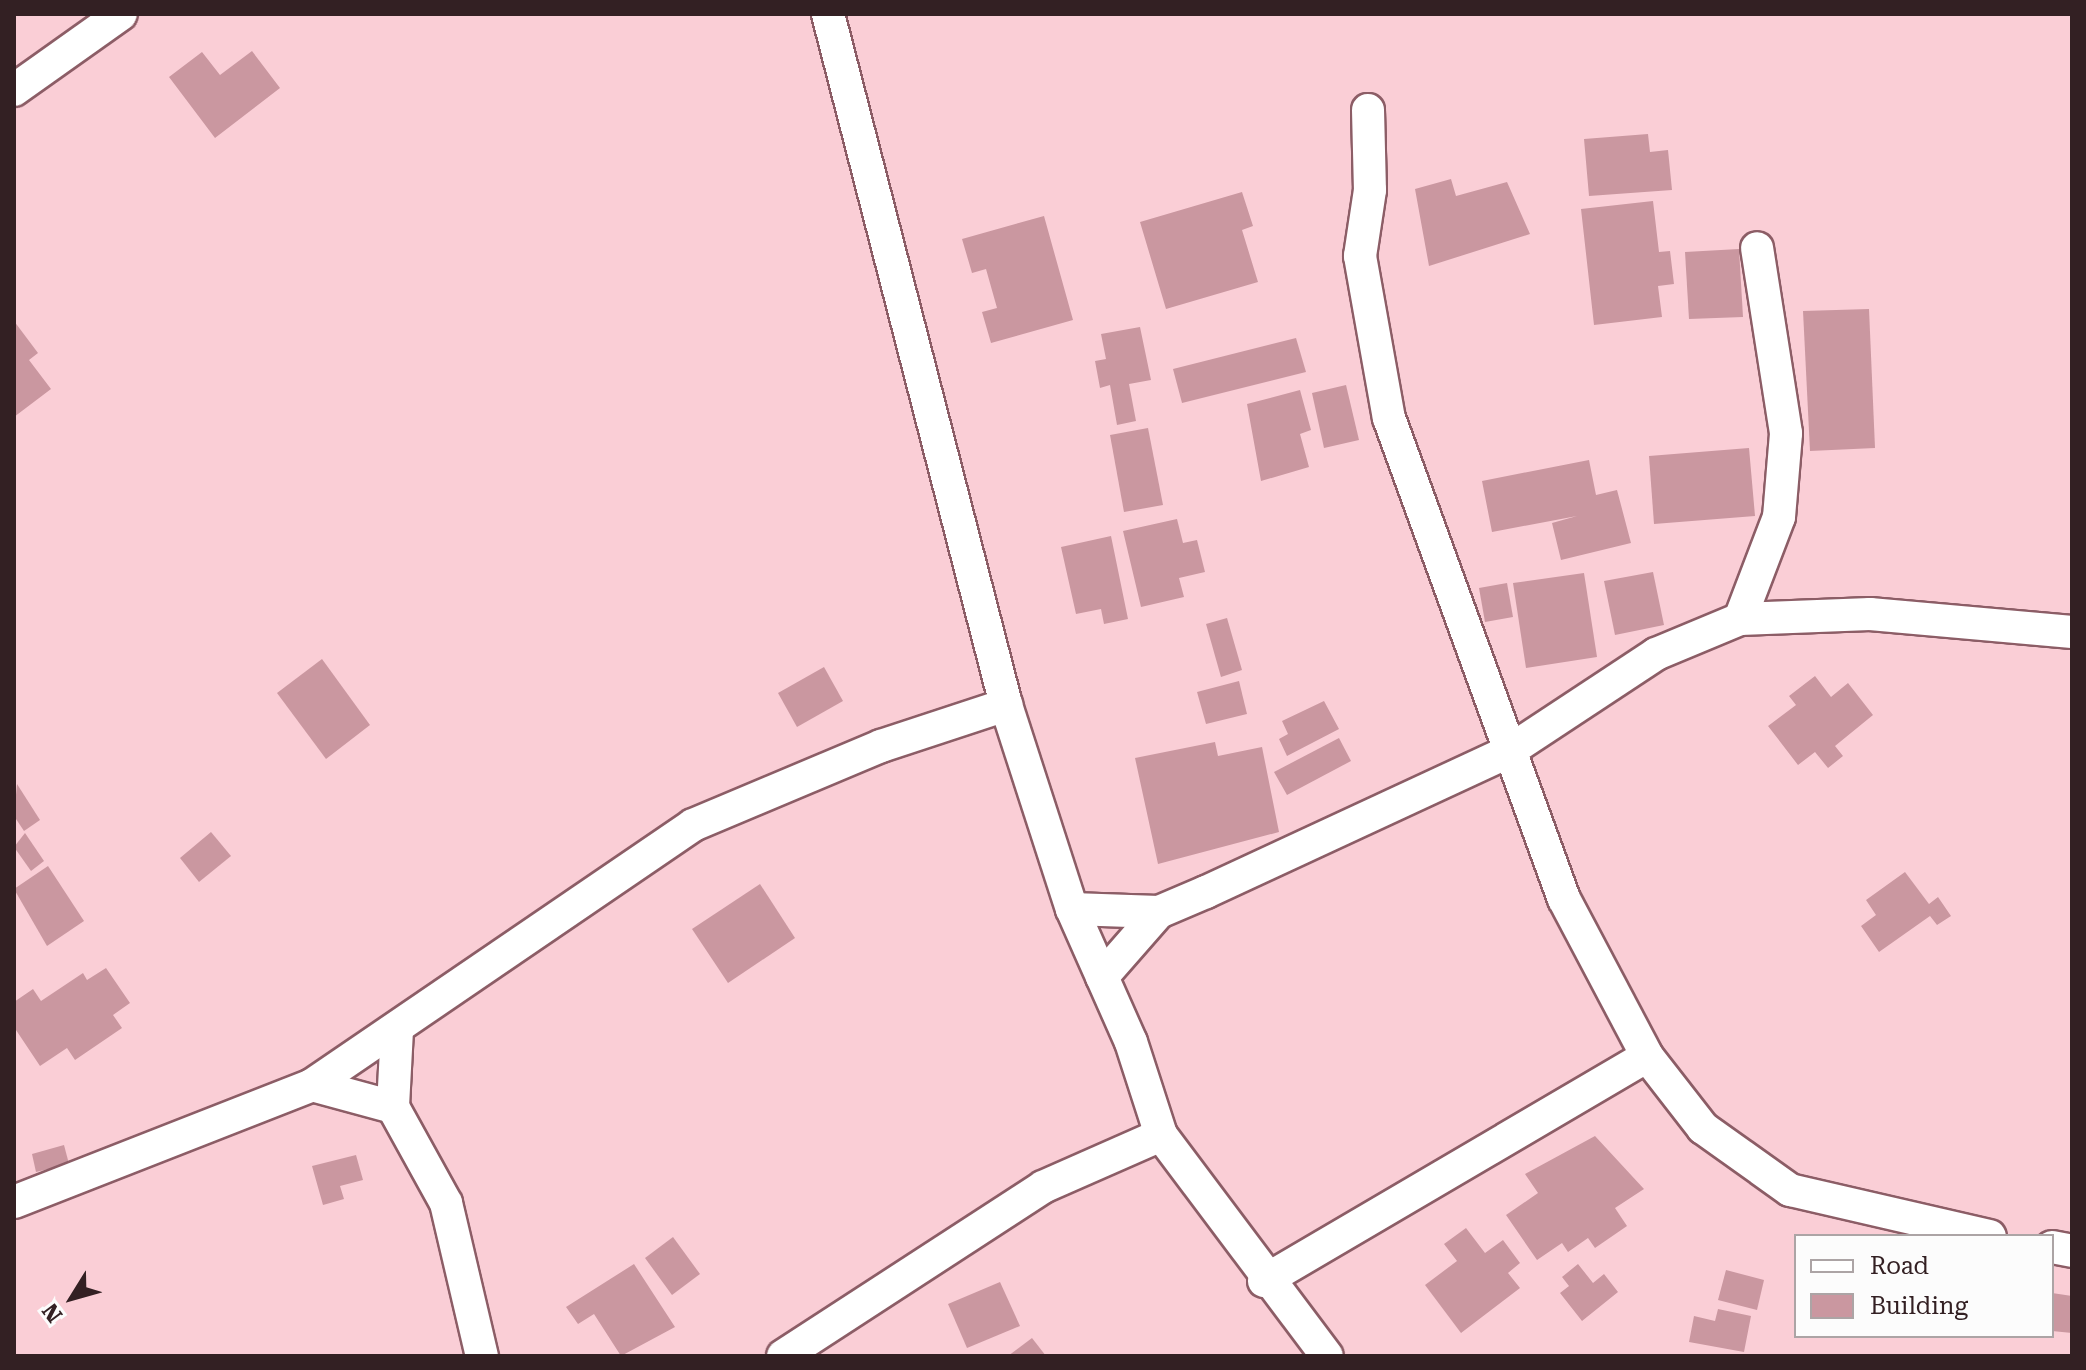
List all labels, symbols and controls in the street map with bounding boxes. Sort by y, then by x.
legend [1794,1234,2054,1338]
text: Road [1870,1252,1929,1280]
north arrow [32,1258,112,1338]
text: Building [1870,1292,1968,1320]
text: N [37,1298,68,1327]

